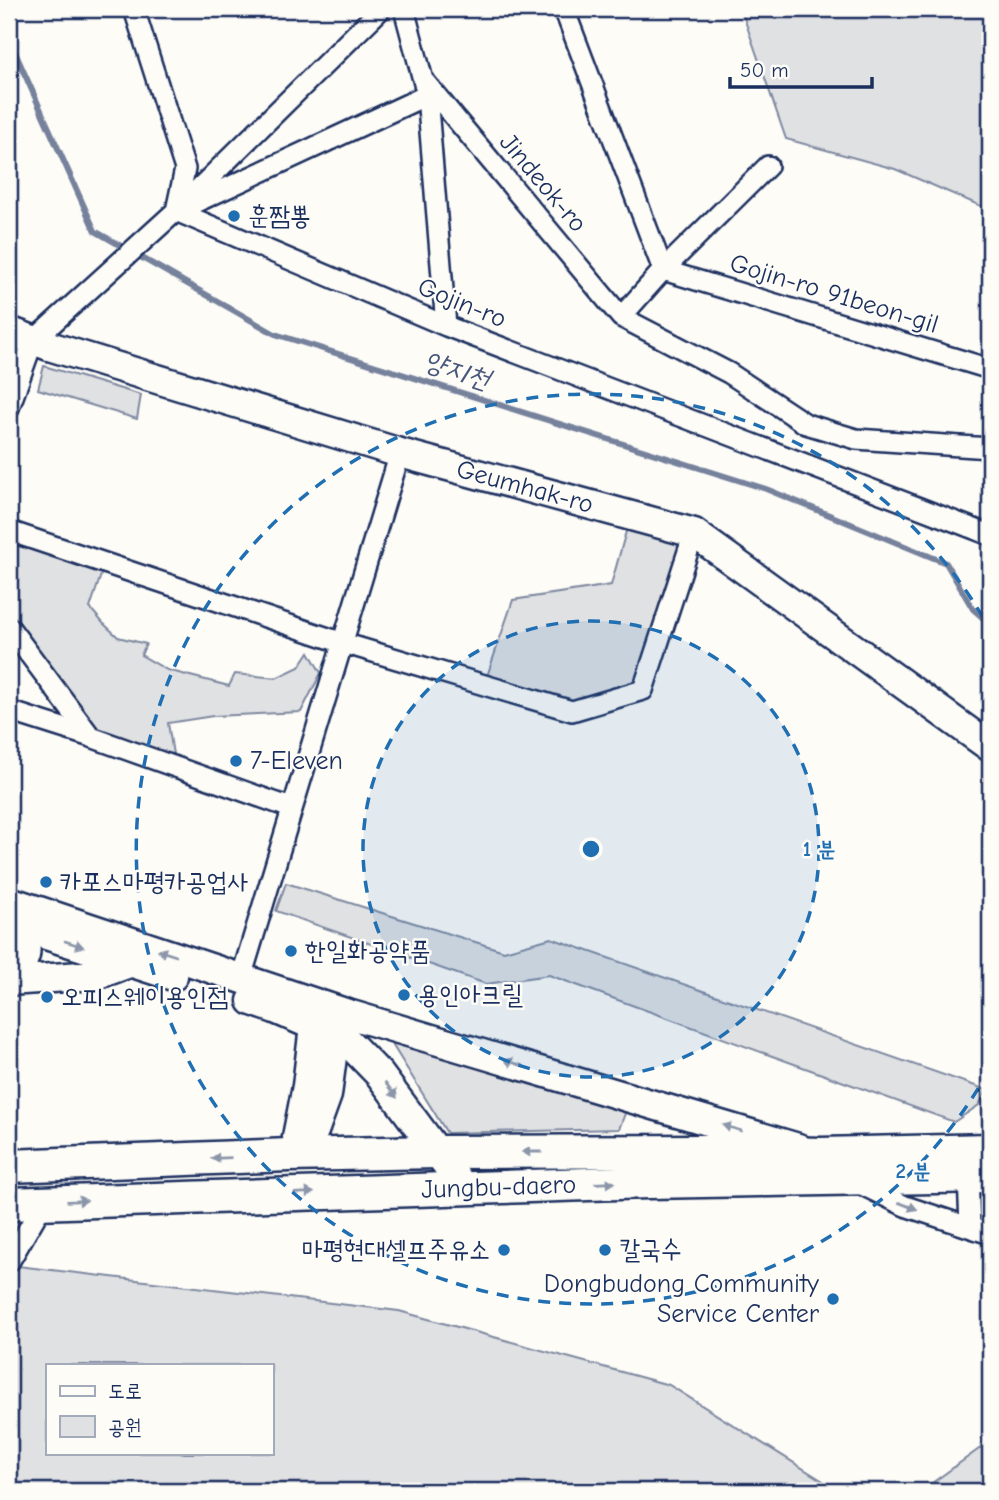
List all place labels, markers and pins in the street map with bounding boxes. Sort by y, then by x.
place label: 훈짬뽕 [248,201,311,231]
marker: 훈짬뽕 [226,208,242,224]
place label: 7-Eleven [250,746,343,776]
marker: 7-Eleven [228,753,244,769]
centre of rings [579,837,603,861]
place label: 카포스마평카공업사 [60,867,248,897]
marker: 카포스마평카공업사 [38,874,54,890]
place label: 한일화공약품 [305,936,431,966]
marker: 한일화공약품 [283,943,299,959]
place label: 용인아크릴 [418,980,523,1010]
place label: 오피스웨이용인점 [61,982,228,1012]
marker: 용인아크릴 [396,987,412,1003]
marker: 오피스웨이용인점 [39,989,55,1005]
place label: 마평현대셀프주유소 [302,1235,490,1265]
place label: 칼국수 [619,1235,682,1265]
marker: 마평현대셀프주유소 [496,1242,512,1258]
marker: 칼국수 [597,1242,613,1258]
place label: Dongbudong Community Service Center [544,1269,820,1329]
marker: Dongbudong Community Service Center [825,1291,841,1307]

